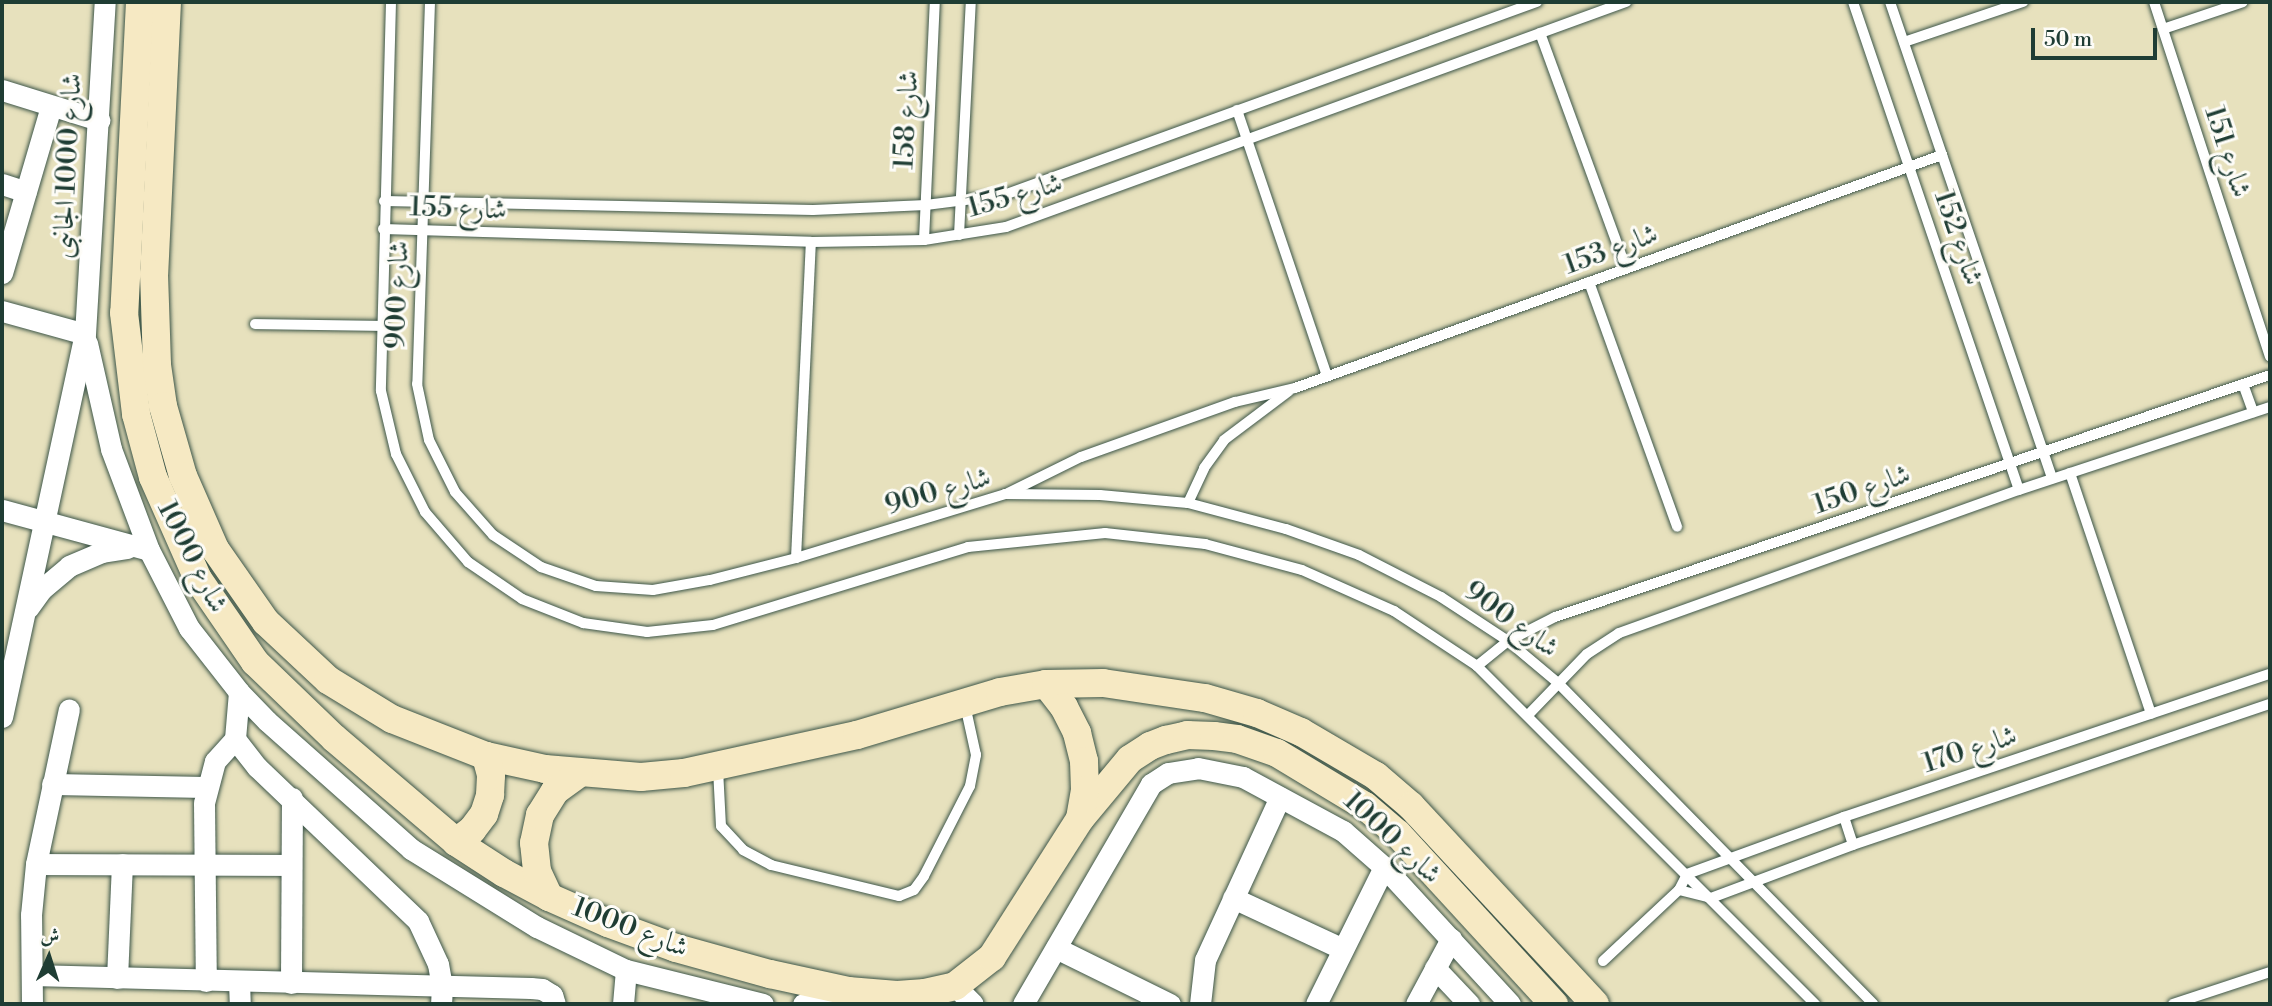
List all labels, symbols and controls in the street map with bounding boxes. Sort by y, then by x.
scale bar [2034,14,2160,58]
text: 50 m [2044,27,2092,53]
street label: شارع 158 [888,70,926,170]
street label: شارع 1000 الجانبى [46,72,90,260]
street label: شارع 151 [2197,102,2257,202]
street label: شارع 155 [964,166,1066,226]
street label: شارع 152 [1926,186,1990,290]
street label: شارع 155 [409,191,507,227]
street label: شارع 153 [1560,218,1662,282]
street label: شارع 900 [379,240,417,350]
street label: شارع 150 [1809,458,1915,522]
street label: شارع 900 [881,461,995,523]
street label: شارع 1000 [150,495,234,619]
street label: شارع 900 [1457,575,1565,665]
street label: شارع 170 [1919,719,2021,781]
street label: شارع 1000 [1336,784,1448,892]
street label: شارع 1000 [567,891,693,965]
north arrow [14,922,84,992]
text: ش [40,924,60,949]

